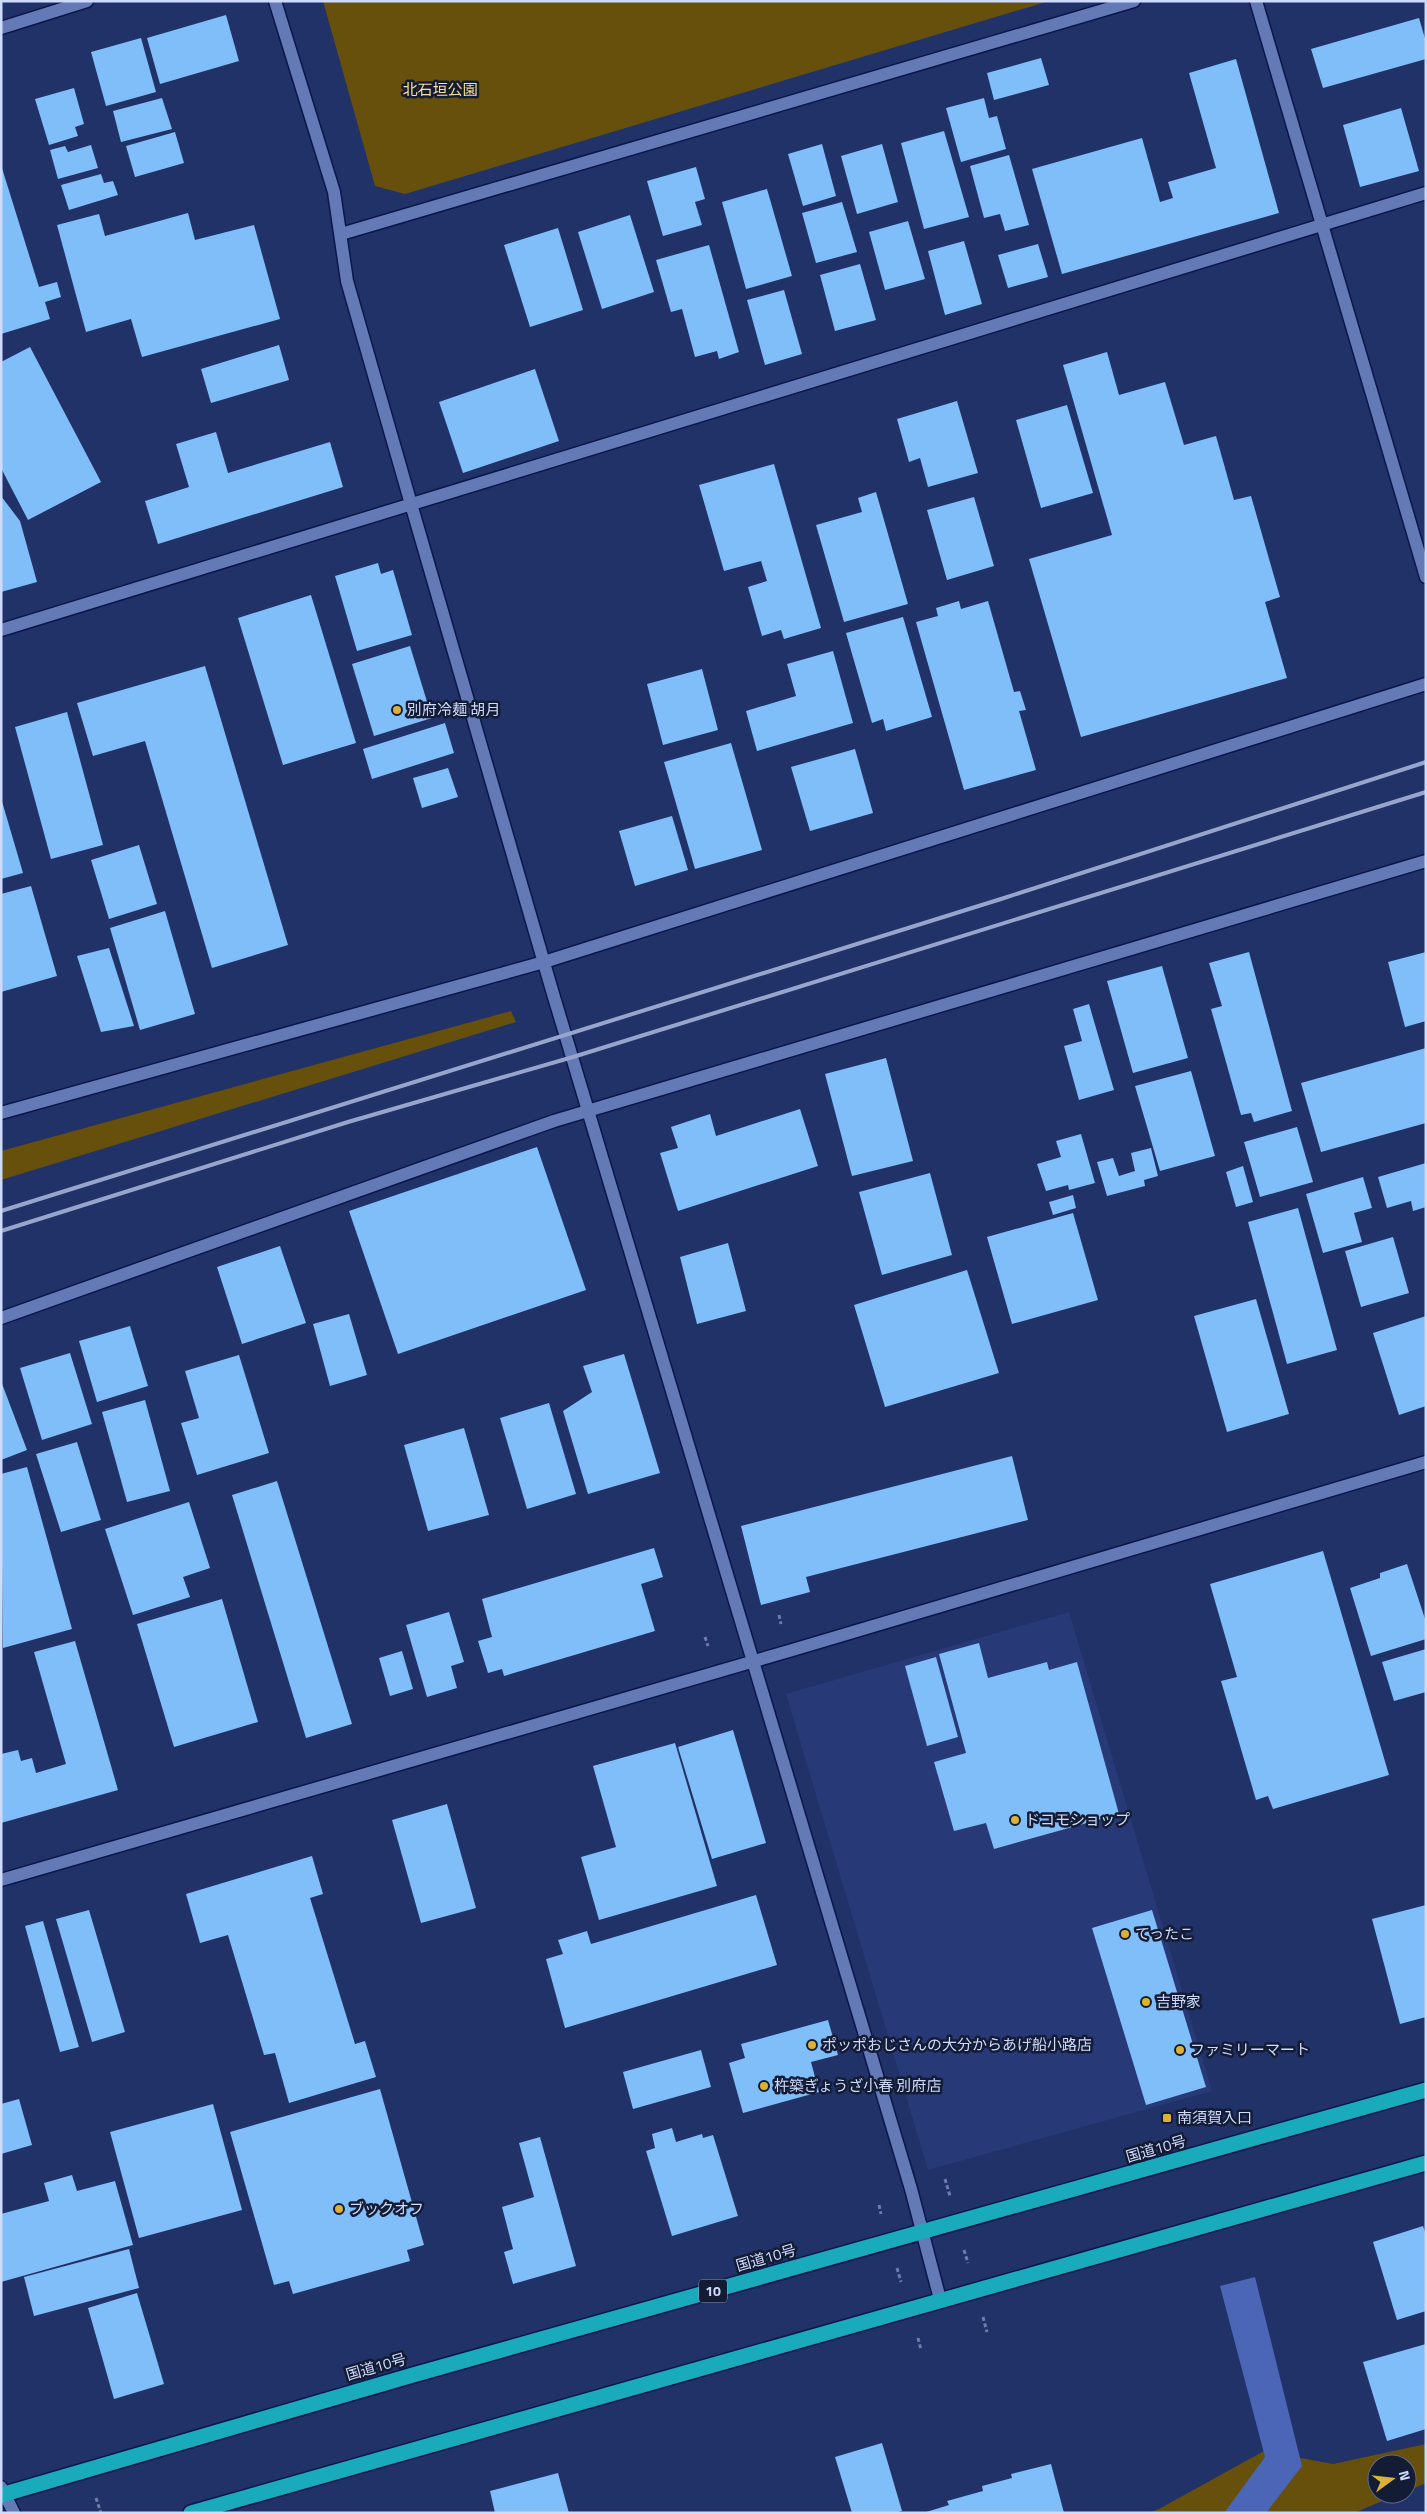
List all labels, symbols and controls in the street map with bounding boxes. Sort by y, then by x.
park label: 北石垣公園 [402,78,478,101]
place label: 別府冷麺 胡月 [407,698,500,721]
marker: 別府冷麺 胡月 [391,704,403,716]
place label: ドコモショップ [1025,1808,1130,1831]
marker: ドコモショップ [1009,1814,1021,1826]
place label: てったこ [1135,1922,1194,1945]
marker: てったこ [1119,1928,1131,1940]
place label: 吉野家 [1156,1990,1201,2013]
marker: 吉野家 [1140,1996,1152,2008]
place label: ポッポおじさんの大分からあげ船小路店 [822,2033,1092,2056]
place label: ファミリーマート [1190,2038,1310,2061]
marker: ポッポおじさんの大分からあげ船小路店 [806,2039,818,2051]
marker: ファミリーマート [1174,2044,1186,2056]
place label: 杵築ぎょうざ小春 別府店 [774,2074,942,2097]
marker: 杵築ぎょうざ小春 別府店 [758,2080,770,2092]
place label: 南須賀入口 [1177,2106,1252,2129]
marker: 南須賀入口 [1161,2112,1173,2124]
street label: 国道10号 [1123,2129,1189,2168]
place label: ブックオフ [349,2197,424,2220]
marker: ブックオフ [333,2203,345,2215]
street label: 国道10号 [733,2238,799,2277]
road number: 10 [699,2280,727,2302]
street label: 国道10号 [343,2347,409,2386]
north arrow [1367,2454,1417,2504]
text: N [1394,2468,1416,2483]

